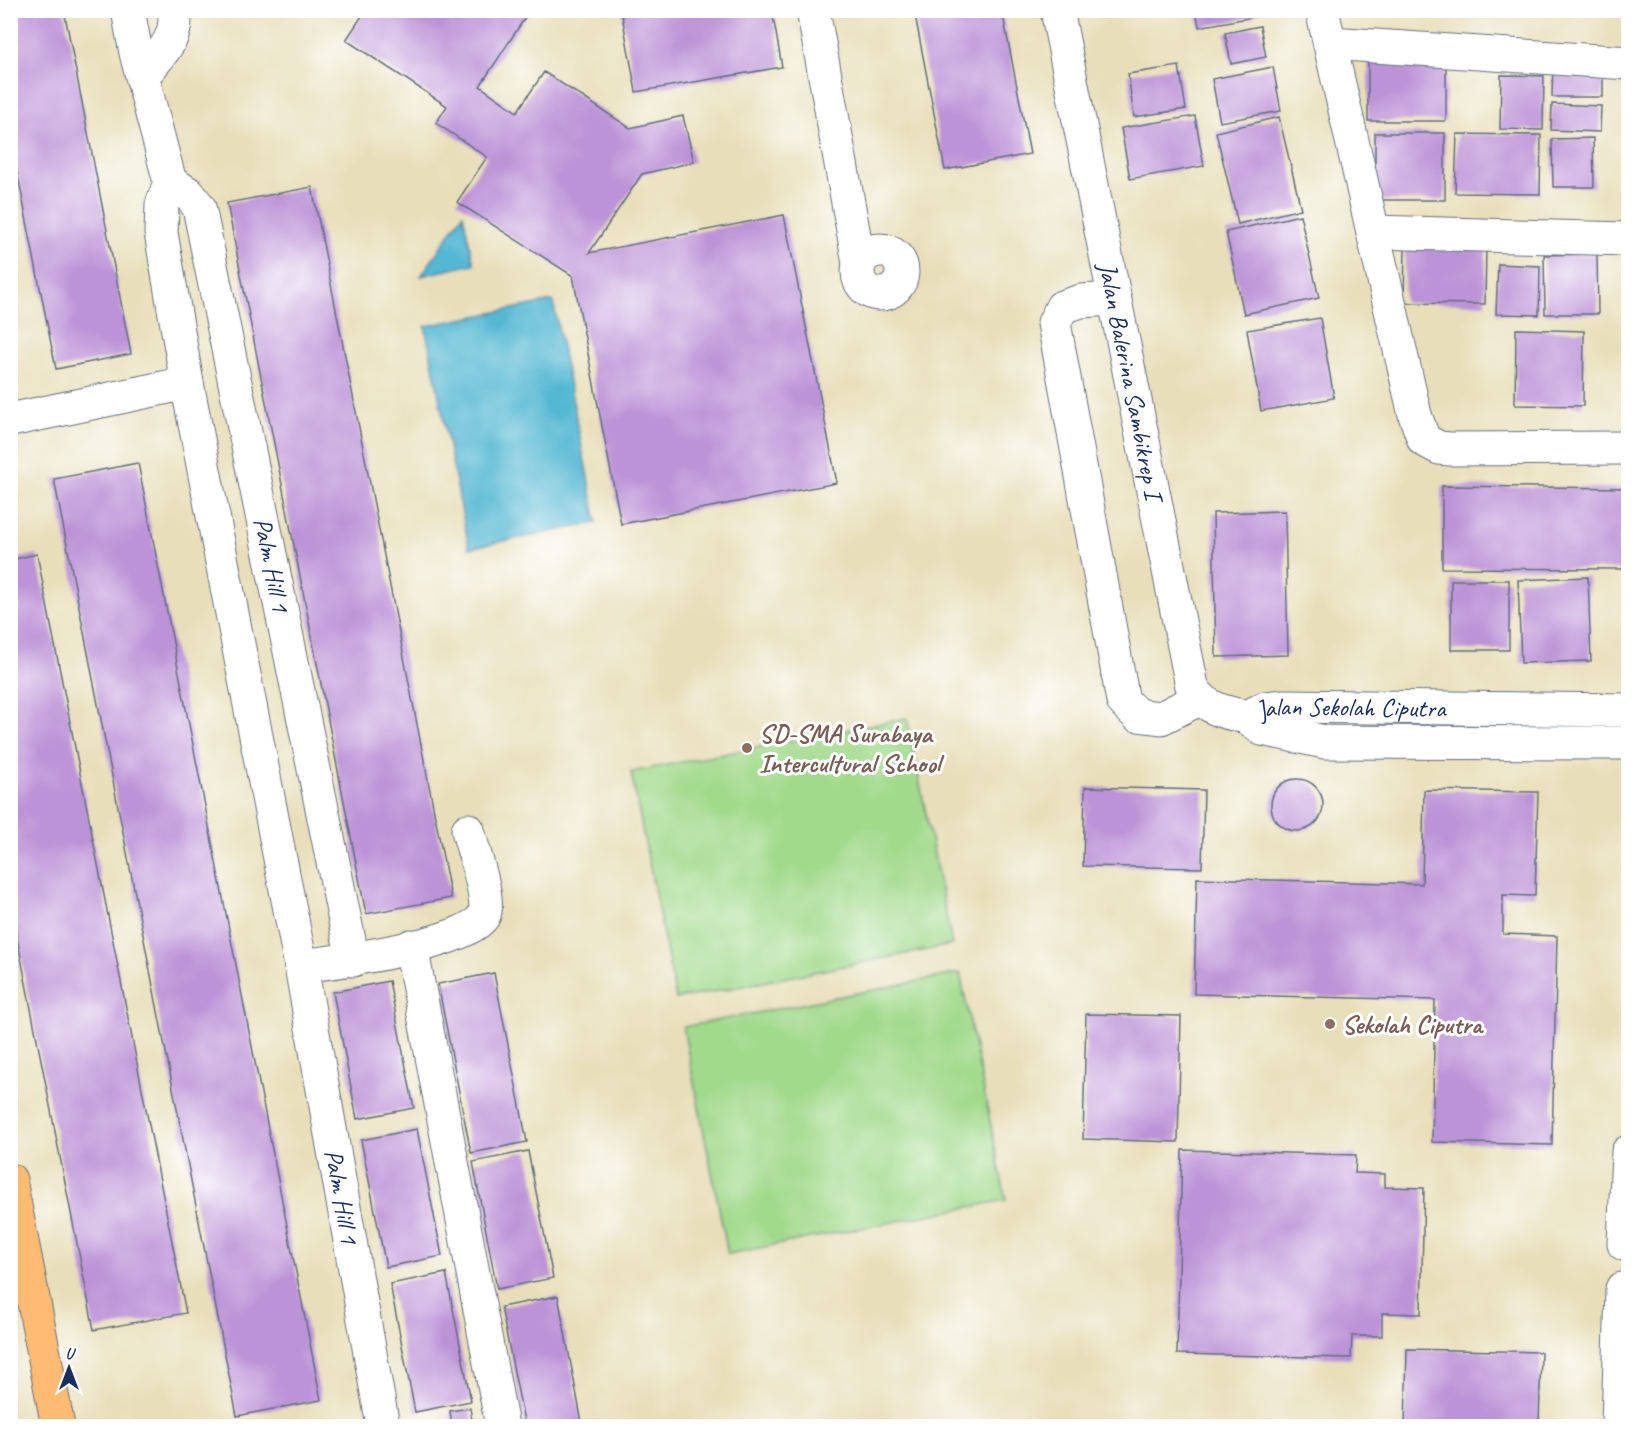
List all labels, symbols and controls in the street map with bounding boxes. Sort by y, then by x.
street label: Jalan Balerina Sambikrep I [1090,258,1171,507]
street label: Palm Hill 1 [246,515,298,616]
street label: Jalan Sekolah Ciputra [1248,690,1447,728]
place label: SD-SMA Surabaya Intercultural School [759,717,945,780]
marker: SD-SMA Surabaya Intercultural School [740,741,754,755]
place label: Sekolah Ciputra [1342,1008,1484,1041]
marker: Sekolah Ciputra [1323,1017,1337,1031]
street label: Palm Hill 1 [317,1147,366,1248]
north arrow [39,1338,99,1398]
text: U [65,1344,76,1364]

